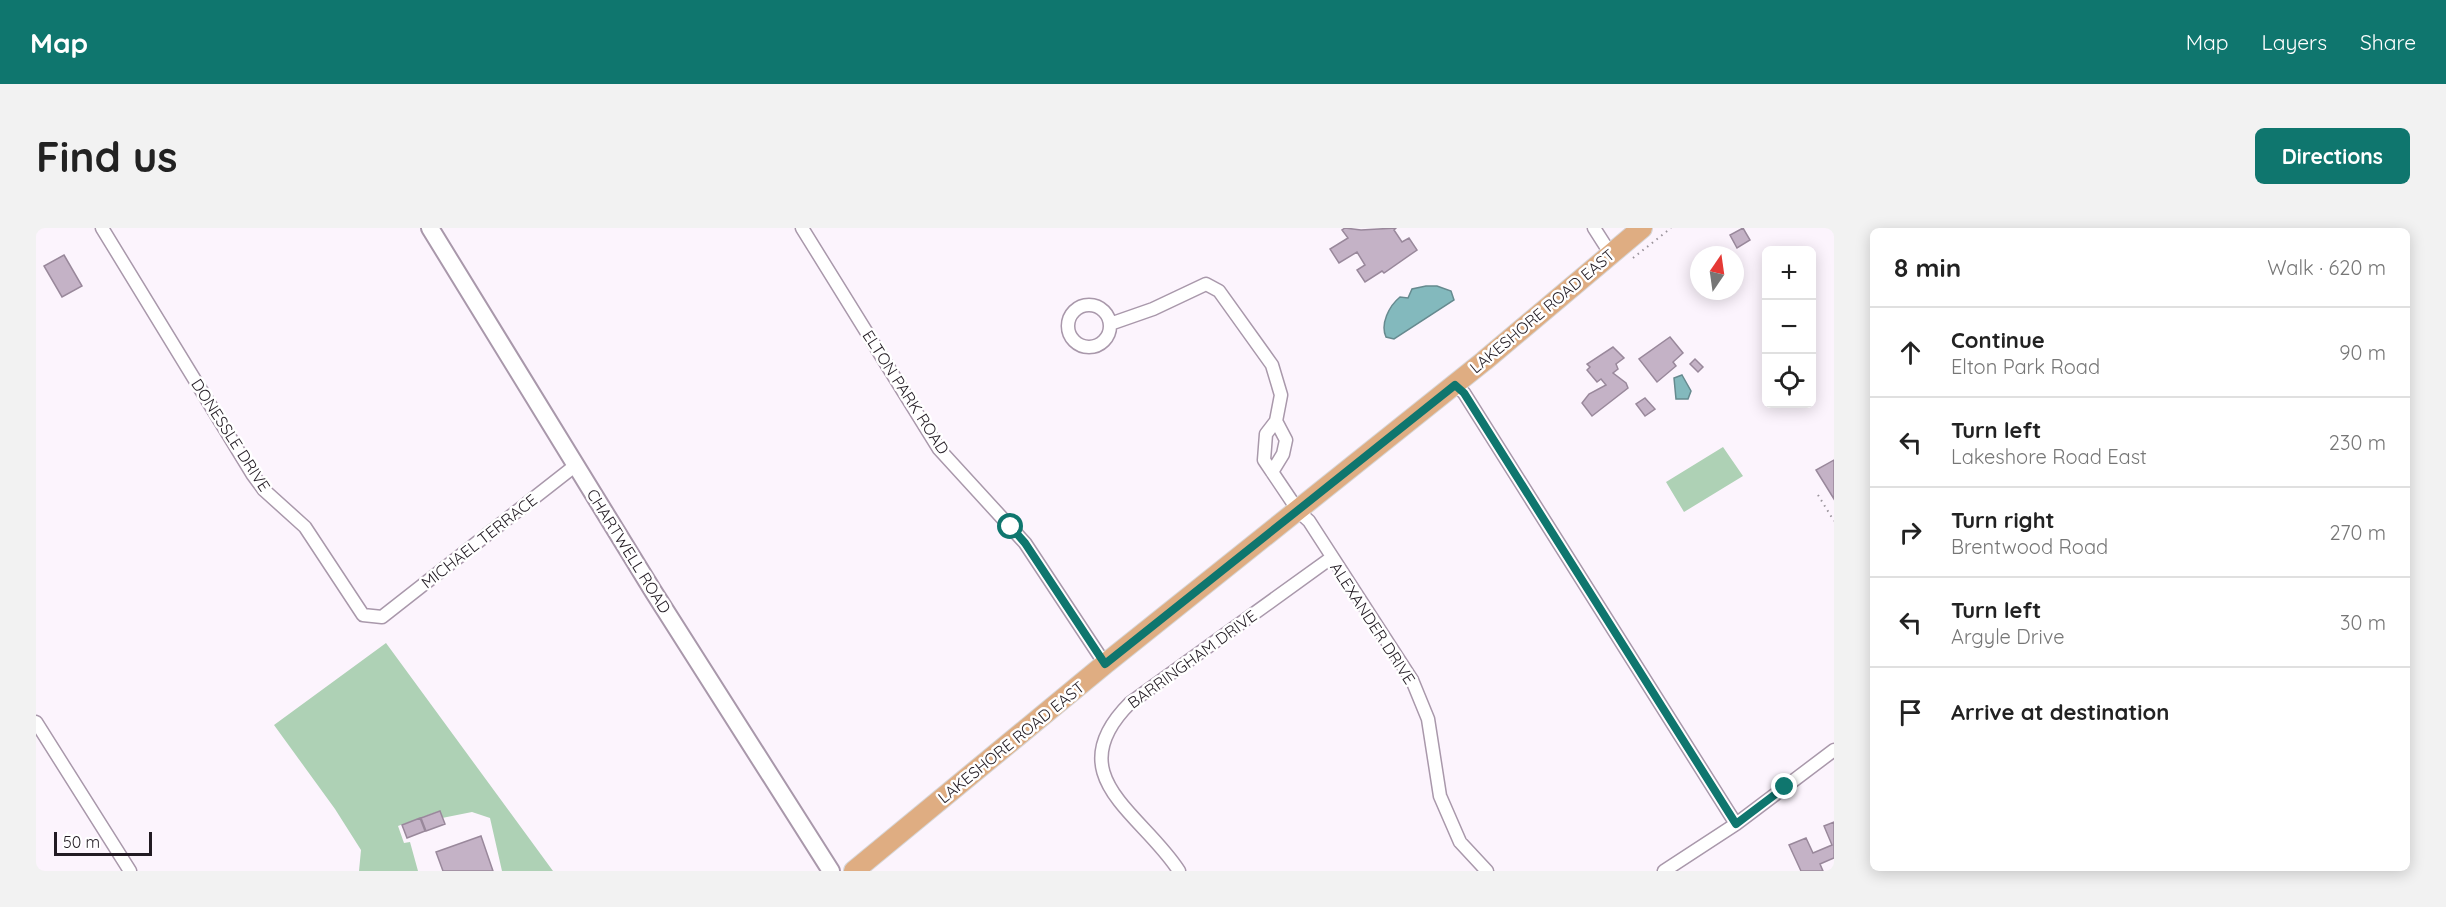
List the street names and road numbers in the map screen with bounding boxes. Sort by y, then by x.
street label: LAKESHORE ROAD EAST [1466,244,1619,377]
street label: ELTON PARK ROAD [858,326,954,458]
street label: DONESSLE DRIVE [187,375,275,495]
street label: CHARTWELL ROAD [583,485,675,617]
street label: MICHAEL TERRACE [417,490,541,592]
street label: ALEXANDER DRIVE [1326,558,1420,688]
street label: BARRINGHAM DRIVE [1124,606,1260,712]
street label: LAKESHORE ROAD EAST [934,677,1089,807]

